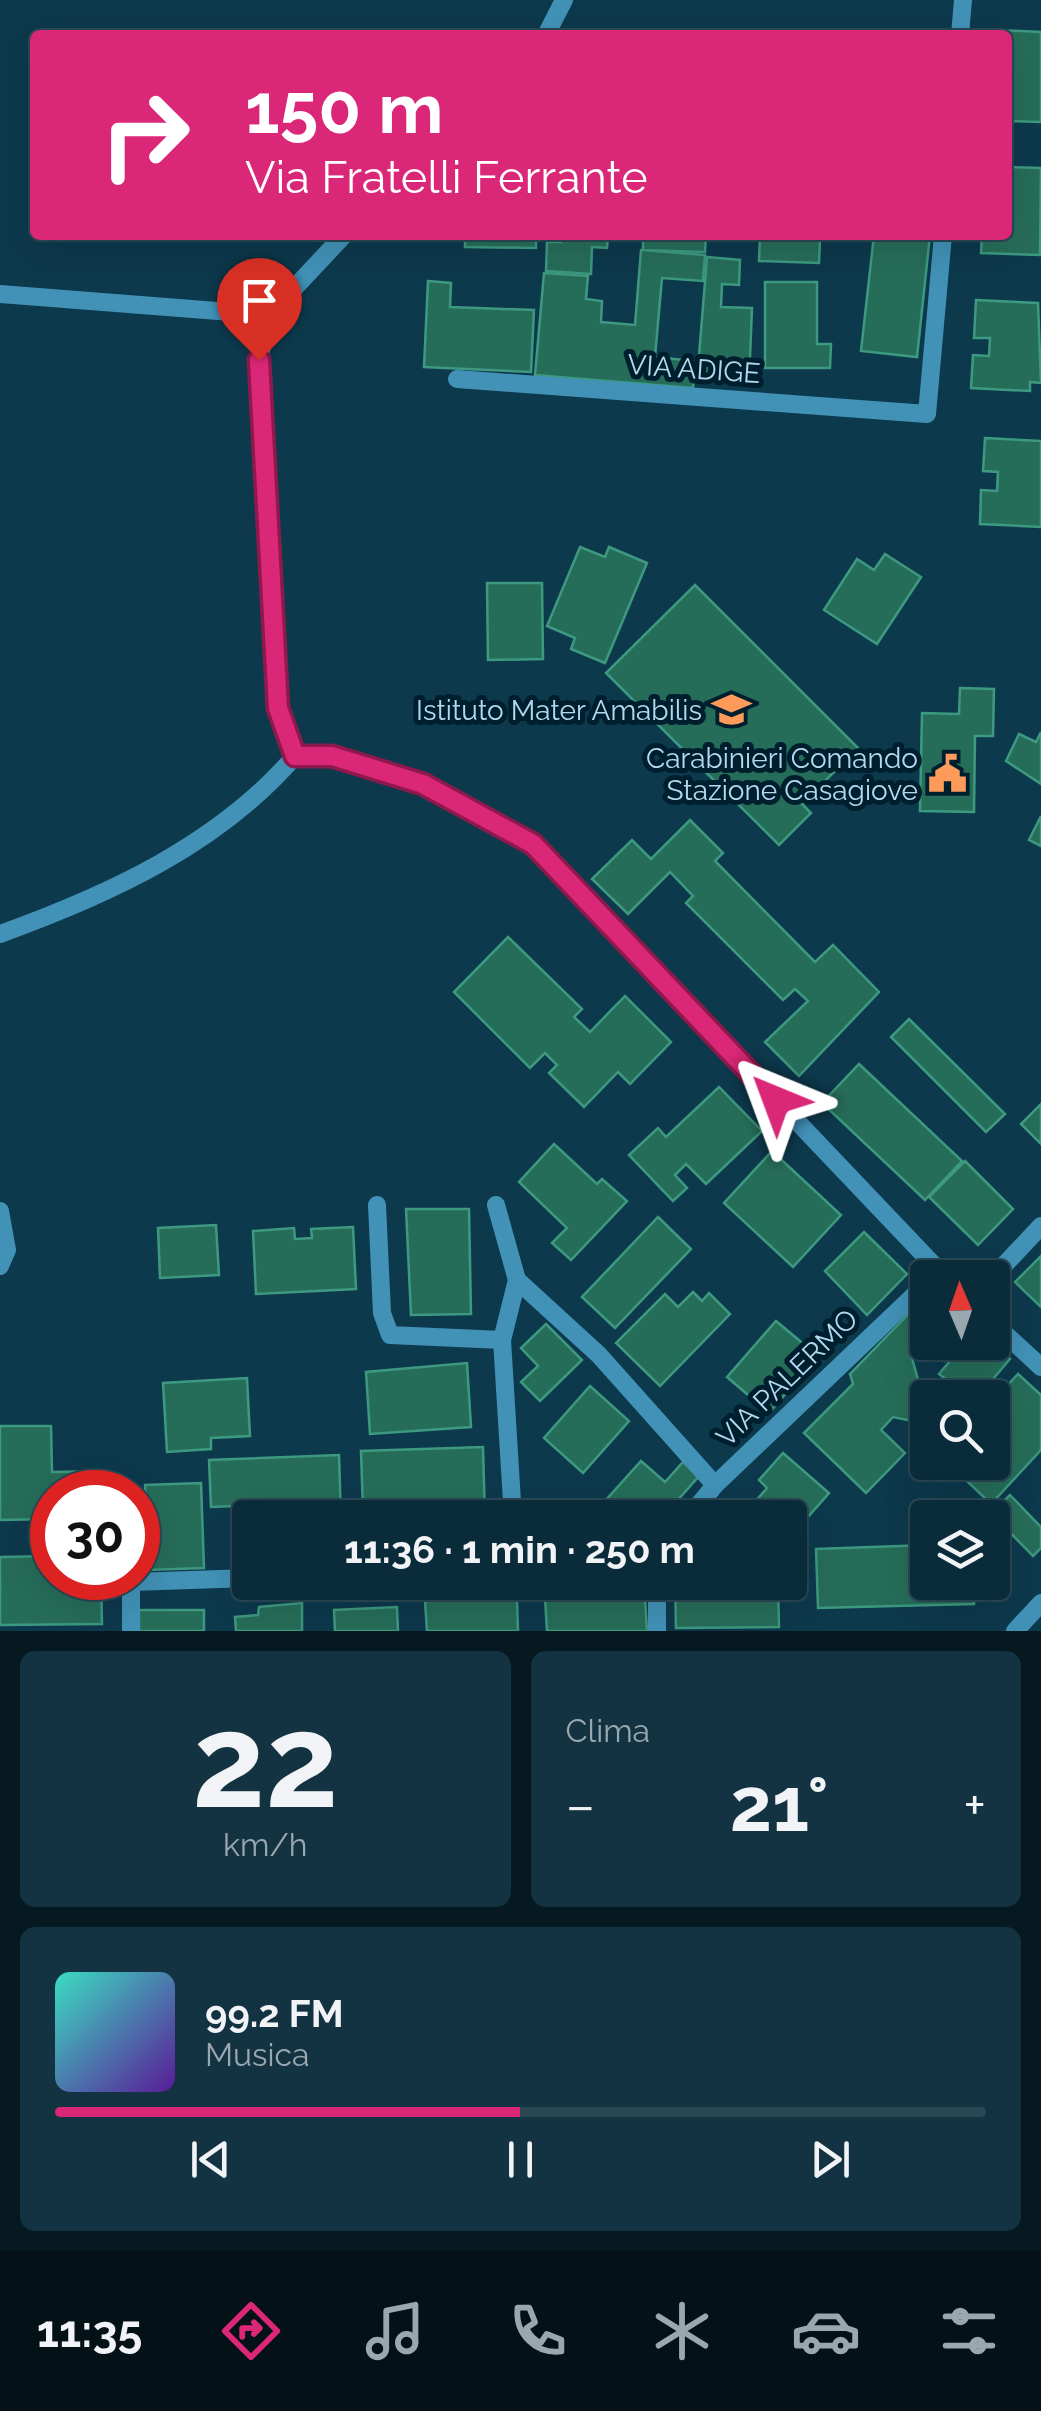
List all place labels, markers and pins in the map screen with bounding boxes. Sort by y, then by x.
pin [217,258,302,361]
school or university icon: Istituto Mater Amabilis [711,689,753,731]
place label: Istituto Mater Amabilis [416,694,702,727]
place label: Carabinieri Comando Stazione Casagiove [646,742,918,807]
public building icon: Carabinieri Comando Stazione Casagiove [927,753,969,795]

